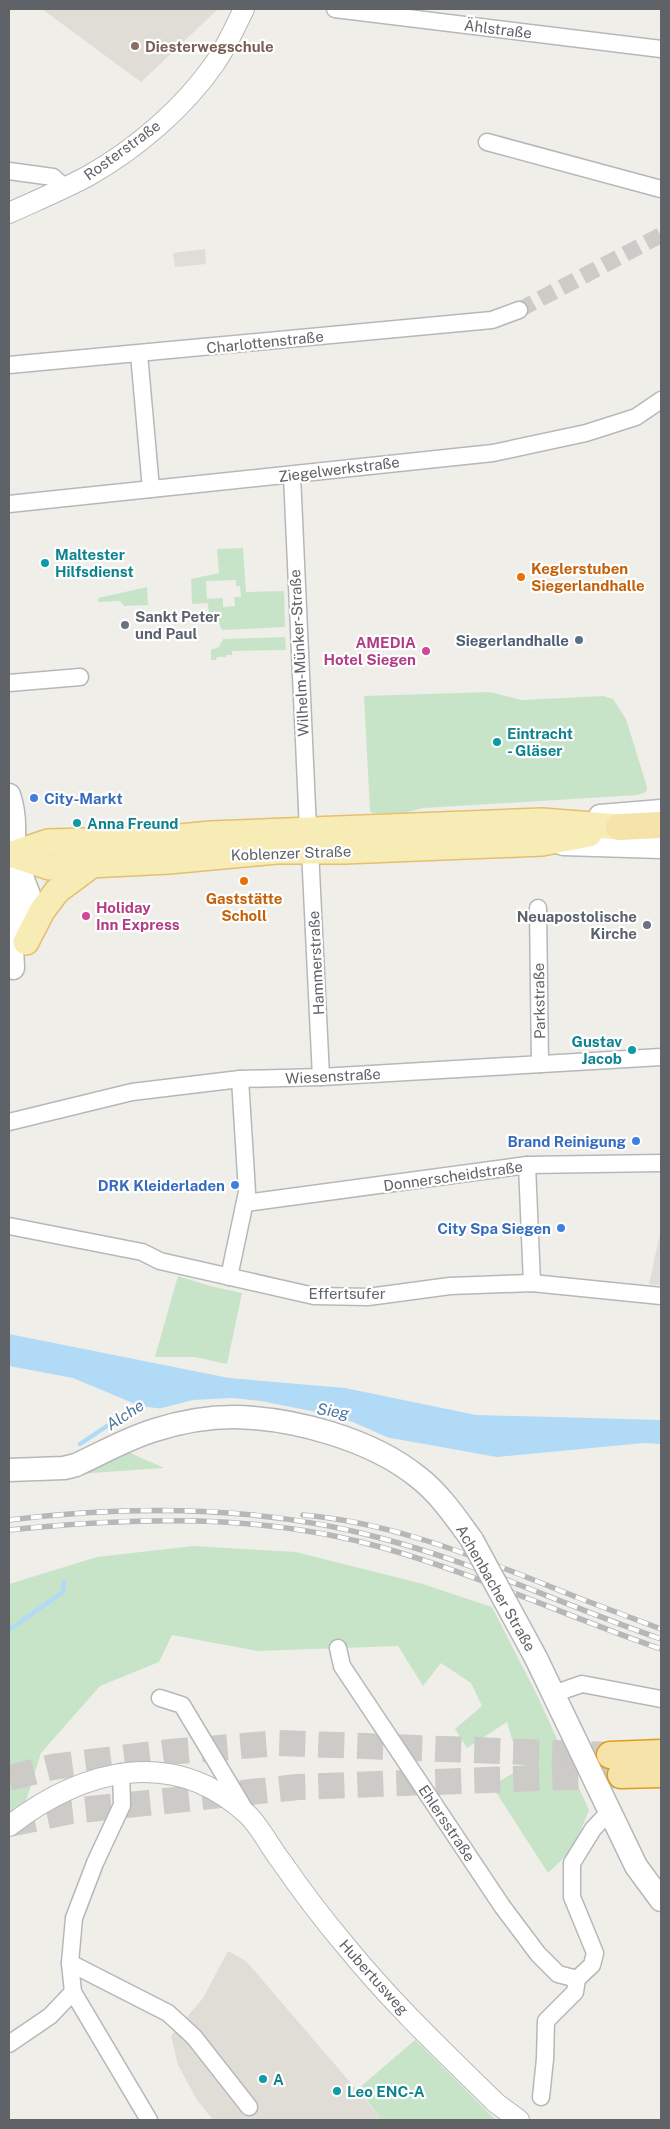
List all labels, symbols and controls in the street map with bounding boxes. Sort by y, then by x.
street label: Ählstraße [463,15,533,42]
place label: Diesterwegschule [145,38,274,55]
marker: Diesterwegschule [129,40,141,52]
street label: Rosterstraße [81,117,163,183]
street label: Charlottenstraße [206,327,324,357]
street label: Ziegelwerkstraße [277,453,401,485]
place label: Maltester Hilfsdienst [55,546,134,580]
marker: Maltester Hilfsdienst [39,557,51,569]
place label: Keglerstuben Siegerlandhalle [531,560,645,594]
street label: Wilhelm-Münker-Straße [286,569,312,737]
marker: Keglerstuben Siegerlandhalle [515,571,527,583]
place label: Sankt Peter und Paul [135,608,220,642]
marker: Sankt Peter und Paul [119,619,131,631]
place label: Siegerlandhalle [455,632,569,649]
place label: AMEDIA Hotel Siegen [324,634,416,668]
marker: Siegerlandhalle [573,634,585,646]
marker: AMEDIA Hotel Siegen [420,645,432,657]
place label: Eintracht - Gläser [507,725,573,759]
marker: Eintracht - Gläser [491,736,503,748]
place label: City-Markt [44,790,123,807]
marker: City-Markt [28,792,40,804]
place label: Anna Freund [87,815,178,832]
marker: Anna Freund [71,817,83,829]
street label: Koblenzer Straße [230,842,352,864]
marker: Gaststätte Scholl [238,875,250,887]
place label: Gaststätte Scholl [206,890,282,924]
place label: Holiday Inn Express [96,899,180,933]
place label: Neuapostolische Kirche [517,908,637,942]
marker: Holiday Inn Express [80,910,92,922]
street label: Hammerstraße [305,910,327,1016]
marker: Neuapostolische Kirche [641,919,653,931]
street label: Parkstraße [530,963,548,1039]
place label: Gustav Jacob [572,1033,622,1067]
marker: Gustav Jacob [626,1044,638,1056]
street label: Wiesenstraße [285,1065,381,1087]
place label: Brand Reinigung [508,1133,627,1150]
marker: Brand Reinigung [630,1135,642,1147]
street label: Donnerscheidstraße [382,1158,524,1194]
place label: DRK Kleiderladen [98,1177,225,1194]
marker: DRK Kleiderladen [229,1179,241,1191]
place label: City Spa Siegen [437,1220,551,1237]
marker: City Spa Siegen [555,1222,567,1234]
street label: Effertsufer [308,1285,386,1302]
water label: Alche [103,1396,148,1434]
water label: Sieg [315,1399,351,1423]
street label: Achenbacher Straße [453,1522,539,1654]
street label: Ehlersstraße [415,1782,479,1864]
street label: Hubertusweg [336,1936,412,2018]
place label: A [273,2071,284,2088]
marker: A [257,2073,269,2085]
place label: Leo ENC-A [347,2083,425,2100]
marker: Leo ENC-A [331,2085,343,2097]

